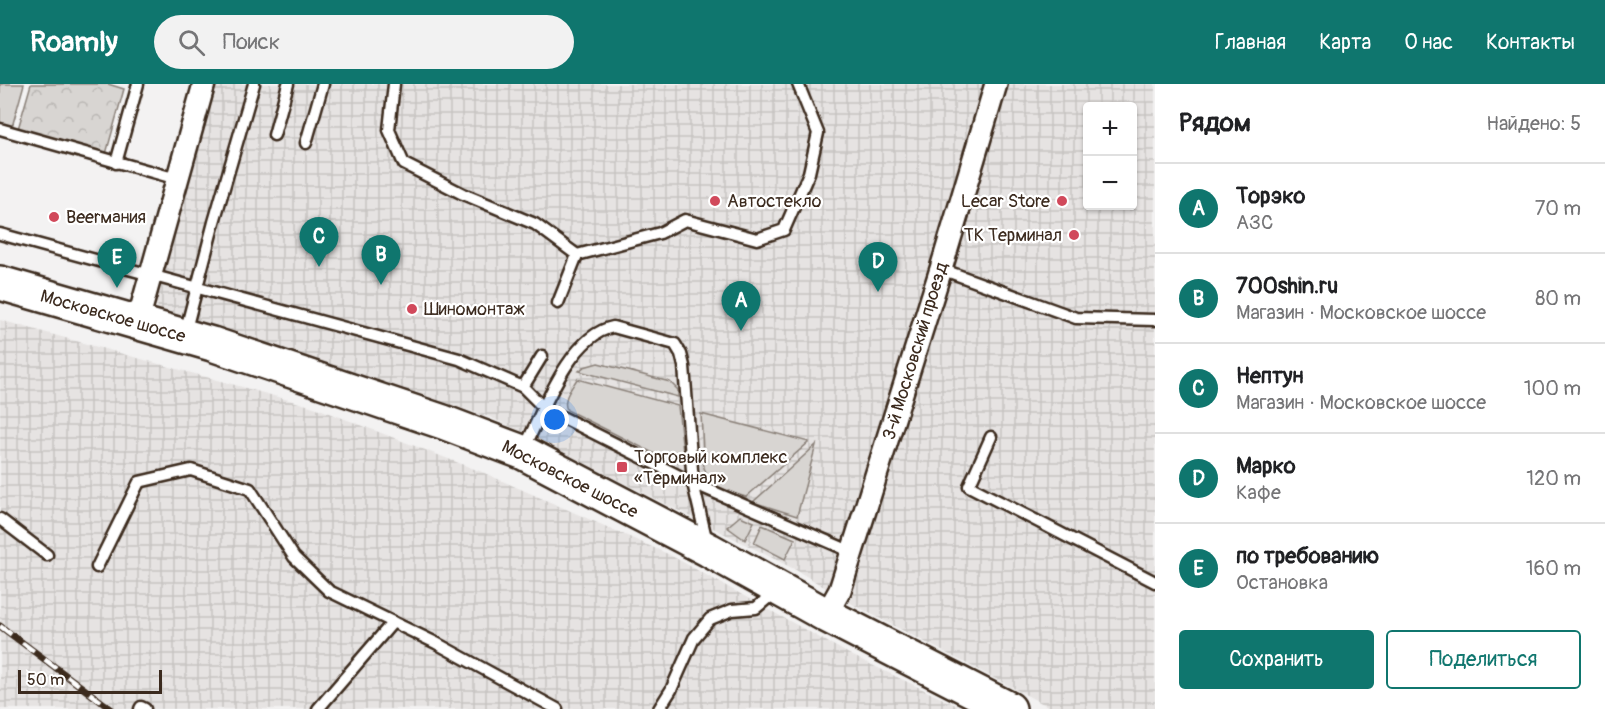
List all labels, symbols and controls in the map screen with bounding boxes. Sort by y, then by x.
search box [154,15,574,69]
text: Roamly [30,25,118,60]
icon: search [175,26,208,59]
text: Поиск [223,28,280,56]
text: Главная [1215,29,1286,56]
text: Карта [1319,29,1371,56]
text: О нас [1404,29,1453,56]
text: Контакты [1486,29,1575,56]
map controls [1083,102,1137,210]
button: + [1083,102,1137,156]
text: Рядом [1179,107,1251,139]
text: Найдено: 5 [1486,111,1581,136]
button: − [1083,156,1137,210]
text: Торэко [1236,182,1305,210]
place label: Автостекло [727,190,822,213]
place label: Lecar Store [961,190,1050,213]
marker: Автостекло [708,194,722,208]
marker: Lecar Store [1055,194,1069,208]
text: A [1192,196,1205,221]
text: 70 m [1535,196,1581,221]
place label: Beerмания [66,206,146,229]
marker: Beerмания [47,210,61,224]
text: АЗС [1236,210,1273,235]
pin: C [300,218,338,267]
place label: ТК Терминал [964,224,1062,247]
marker: ТК Терминал [1067,228,1081,242]
pin: B [362,236,400,285]
pin: E [98,238,136,288]
pin: D [858,242,898,292]
street label: 3-й Московский проезд [878,259,954,443]
text: 700shin.ru [1236,272,1338,300]
pin: A [722,282,760,331]
street label: Московское шоссе [38,285,188,348]
text: B [1193,286,1204,311]
text: 80 m [1535,286,1581,311]
place label: Шиномонтаж [424,298,525,321]
text: Магазин · Московское шоссе [1236,300,1486,325]
marker: Шиномонтаж [405,302,419,316]
text: Нептун [1236,362,1303,390]
text: C [1192,376,1205,401]
text: 100 m [1524,376,1581,401]
text: Магазин · Московское шоссе [1236,390,1486,415]
your location [540,405,569,434]
street label: Московское шоссе [498,435,642,524]
place label: Торговый комплекс «Терминал» [634,446,788,490]
text: Марко [1236,452,1296,480]
marker: Торговый комплекс «Терминал» [615,460,629,474]
text: D [1192,466,1205,491]
text: 120 m [1526,466,1581,491]
text: Кафе [1236,480,1281,505]
text: по требованию [1236,542,1379,570]
text: E [1193,556,1204,581]
text: 160 m [1526,556,1581,581]
text: Остановка [1236,570,1328,595]
button: Сохранить [1179,630,1374,689]
button: Поделиться [1386,630,1581,689]
scale bar [18,667,162,694]
text: 50 m [27,670,64,690]

